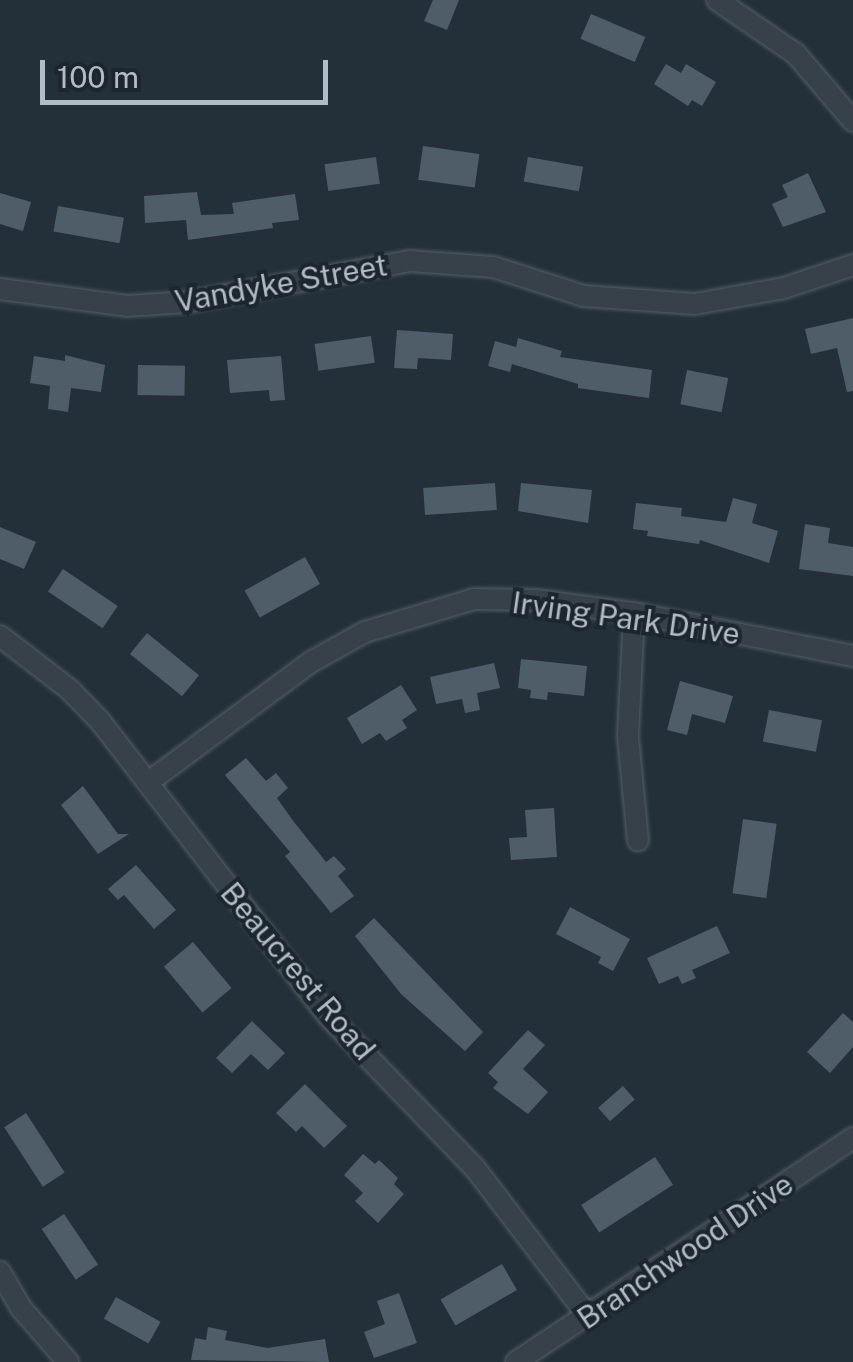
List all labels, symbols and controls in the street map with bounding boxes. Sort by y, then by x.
scale bar [45,40,332,102]
text: 100 m [57,59,139,95]
street label: Vandyke Street [172,247,390,319]
street label: Irving Park Drive [510,584,742,652]
street label: Beaucrest Road [213,875,383,1067]
street label: Branchwood Drive [570,1166,800,1336]

